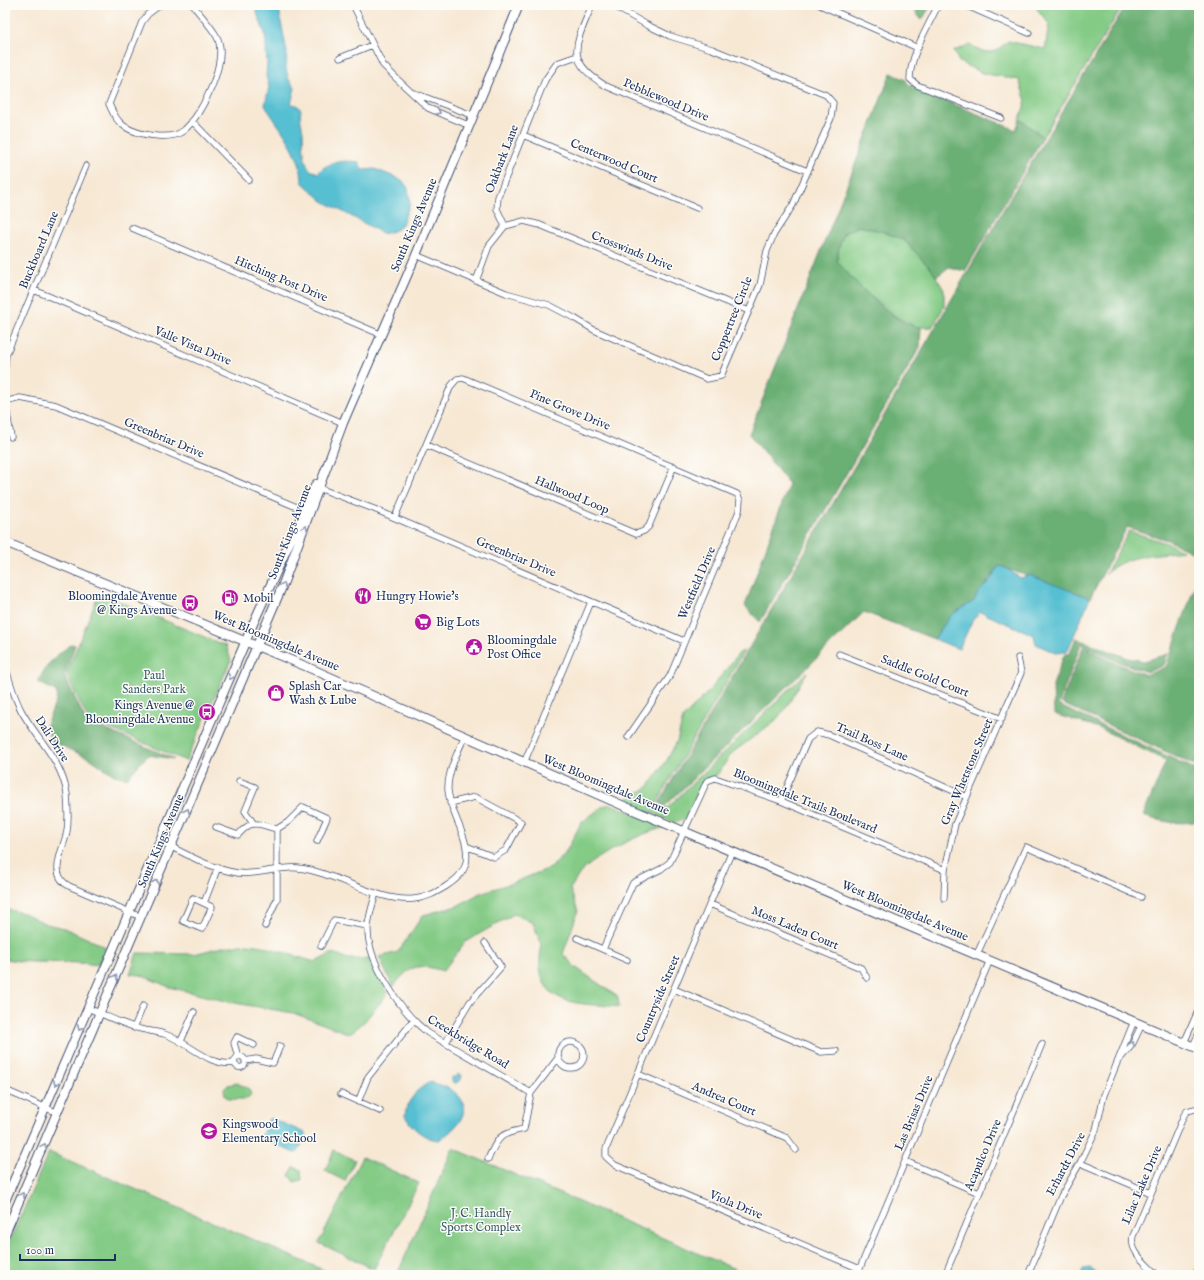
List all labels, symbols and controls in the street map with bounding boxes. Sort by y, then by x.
street label: Pebblewood Drive [621,75,711,125]
one-way arrow [434,107,441,115]
street label: Oakbark Lane [482,122,522,195]
street label: Centerwood Court [568,136,660,186]
street label: South Kings Avenue [388,175,441,274]
street label: Buckboard Lane [16,208,62,291]
street label: Crosswinds Drive [589,228,675,274]
street label: Hitching Post Drive [232,253,330,306]
street label: Coppertree Circle [708,274,757,364]
street label: Valle Vista Drive [151,323,234,369]
street label: Pine Grove Drive [527,386,613,434]
street label: Greenbriar Drive [122,414,207,462]
street label: Hallwood Loop [532,473,612,519]
street label: South Kings Avenue [265,482,315,581]
one-way arrow [301,524,309,531]
street label: Greenbriar Drive [474,533,559,581]
street label: Westfield Drive [675,544,719,622]
one-way arrow [279,581,287,588]
restaurant icon: Hungry Howie's [353,586,373,606]
fuel station icon: Mobil [220,588,240,608]
place label: Bloomingdale Avenue @ Kings Avenue [68,589,177,618]
place label: Hungry Howie's [376,589,459,604]
place label: Mobil [243,591,274,606]
bus stop icon: Bloomingdale Avenue @ Kings Avenue [180,593,200,613]
street label: West Bloomingdale Avenue [210,607,342,675]
supermarket icon: Big Lots [413,612,433,632]
place label: Big Lots [436,615,480,630]
place label: Bloomingdale Post Office [487,633,557,662]
public building icon: Bloomingdale Post Office [464,637,484,657]
street label: Saddle Gold Court [879,652,971,700]
park label: Paul Sanders Park [122,668,186,697]
one-way arrow [228,673,236,681]
place label: Splash Car Wash & Lube [289,679,357,708]
shop icon: Splash Car Wash & Lube [266,683,286,703]
place label: Kings Avenue @ Bloomingdale Avenue [85,698,194,727]
bus stop icon: Kings Avenue @ Bloomingdale Avenue [197,702,217,722]
street label: Dali Drive [32,713,73,765]
street label: Gray Whetstone Street [938,716,996,828]
street label: Trail Boss Lane [833,719,911,765]
street label: West Bloomingdale Avenue [540,751,672,819]
street label: Bloomingdale Trails Boulevard [731,765,880,837]
street label: South Kings Avenue [135,791,188,890]
one-way arrow [182,807,190,814]
street label: West Bloomingdale Avenue [839,877,971,945]
one-way arrow [151,879,159,886]
street label: Moss Laden Court [749,903,841,953]
street label: Countryside Street [633,953,683,1045]
one-way arrow [110,973,118,980]
street label: Creekbridge Road [424,1012,512,1073]
one-way arrow [76,1024,84,1031]
one-way arrow [1128,1041,1135,1048]
street label: Las Brisas Drive [891,1073,937,1153]
street label: Andrea Court [689,1078,758,1119]
one-way arrow [52,1080,60,1087]
street label: Acapulco Drive [961,1116,1006,1194]
place label: Kingswood Elementary School [222,1117,317,1146]
school or university icon: Kingswood Elementary School [199,1121,219,1141]
street label: Erhardt Drive [1043,1129,1089,1198]
one-way arrow [39,1142,47,1149]
street label: Lilac Lake Drive [1119,1143,1166,1227]
street label: Viola Drive [706,1187,765,1223]
one-way arrow [17,1191,25,1199]
park label: J. C. Handly Sports Complex [441,1206,521,1236]
scale bar [20,1236,115,1262]
text: 100 m [26,1243,54,1258]

